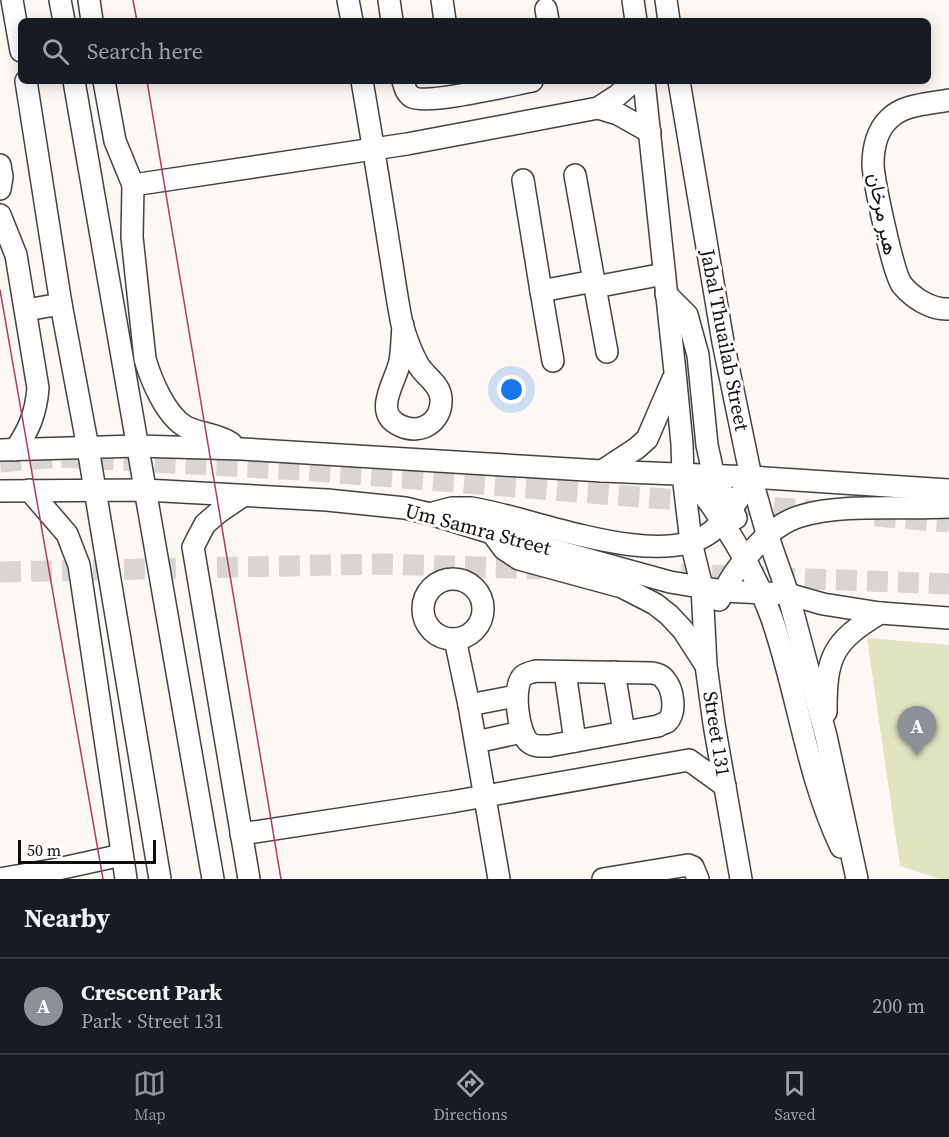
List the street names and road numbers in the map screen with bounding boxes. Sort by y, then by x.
street label: هير مرخان [861,170,905,258]
street label: Jabal Thuailab Street [693,246,756,434]
street label: Um Samra Street [402,496,554,562]
street label: Street 131 [696,689,738,779]

